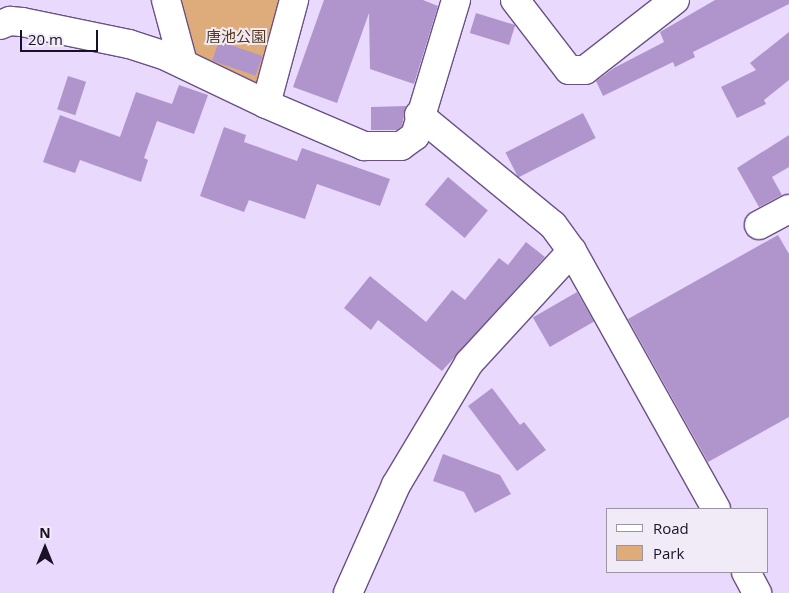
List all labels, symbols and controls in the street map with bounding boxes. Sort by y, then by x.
scale bar [22,20,100,52]
park label: 唐池公園 [206,28,266,46]
text: 20 m [28,29,63,49]
legend [606,508,769,573]
text: Road [653,518,689,538]
north arrow [20,523,70,573]
text: N [39,523,51,542]
text: Park [653,543,684,563]

